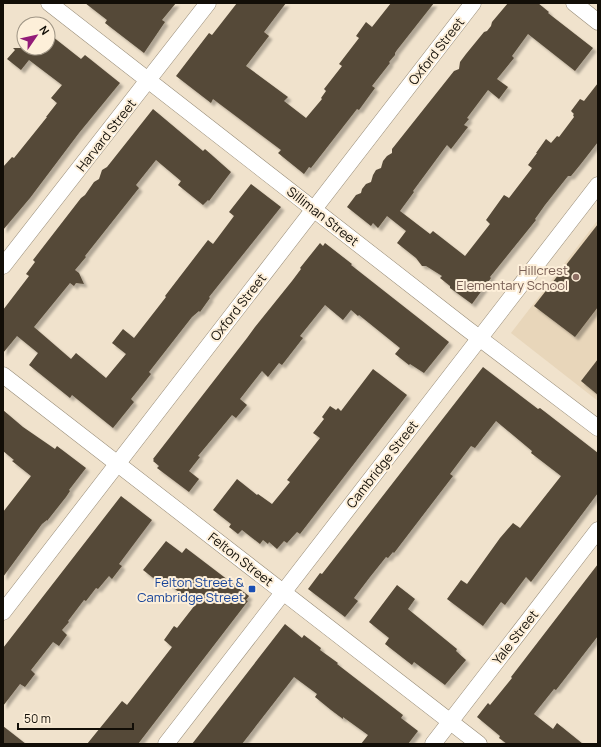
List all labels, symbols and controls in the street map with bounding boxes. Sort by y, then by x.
street label: Oxford Street [404,14,468,88]
north arrow [16,16,56,56]
text: N [36,23,53,38]
street label: Harvard Street [72,95,140,175]
street label: Silliman Street [283,182,363,250]
place label: Hillcrest Elementary School [456,261,568,294]
street label: Oxford Street [206,270,270,344]
marker: Hillcrest Elementary School [571,272,581,282]
street label: Cambridge Street [342,416,422,512]
street label: Felton Street [205,528,277,590]
place label: Felton Street & Cambridge Street [137,573,245,606]
marker: Felton Street & Cambridge Street [247,584,257,594]
street label: Yale Street [488,606,542,668]
scale bar [18,705,133,731]
text: 50 m [24,710,51,727]

